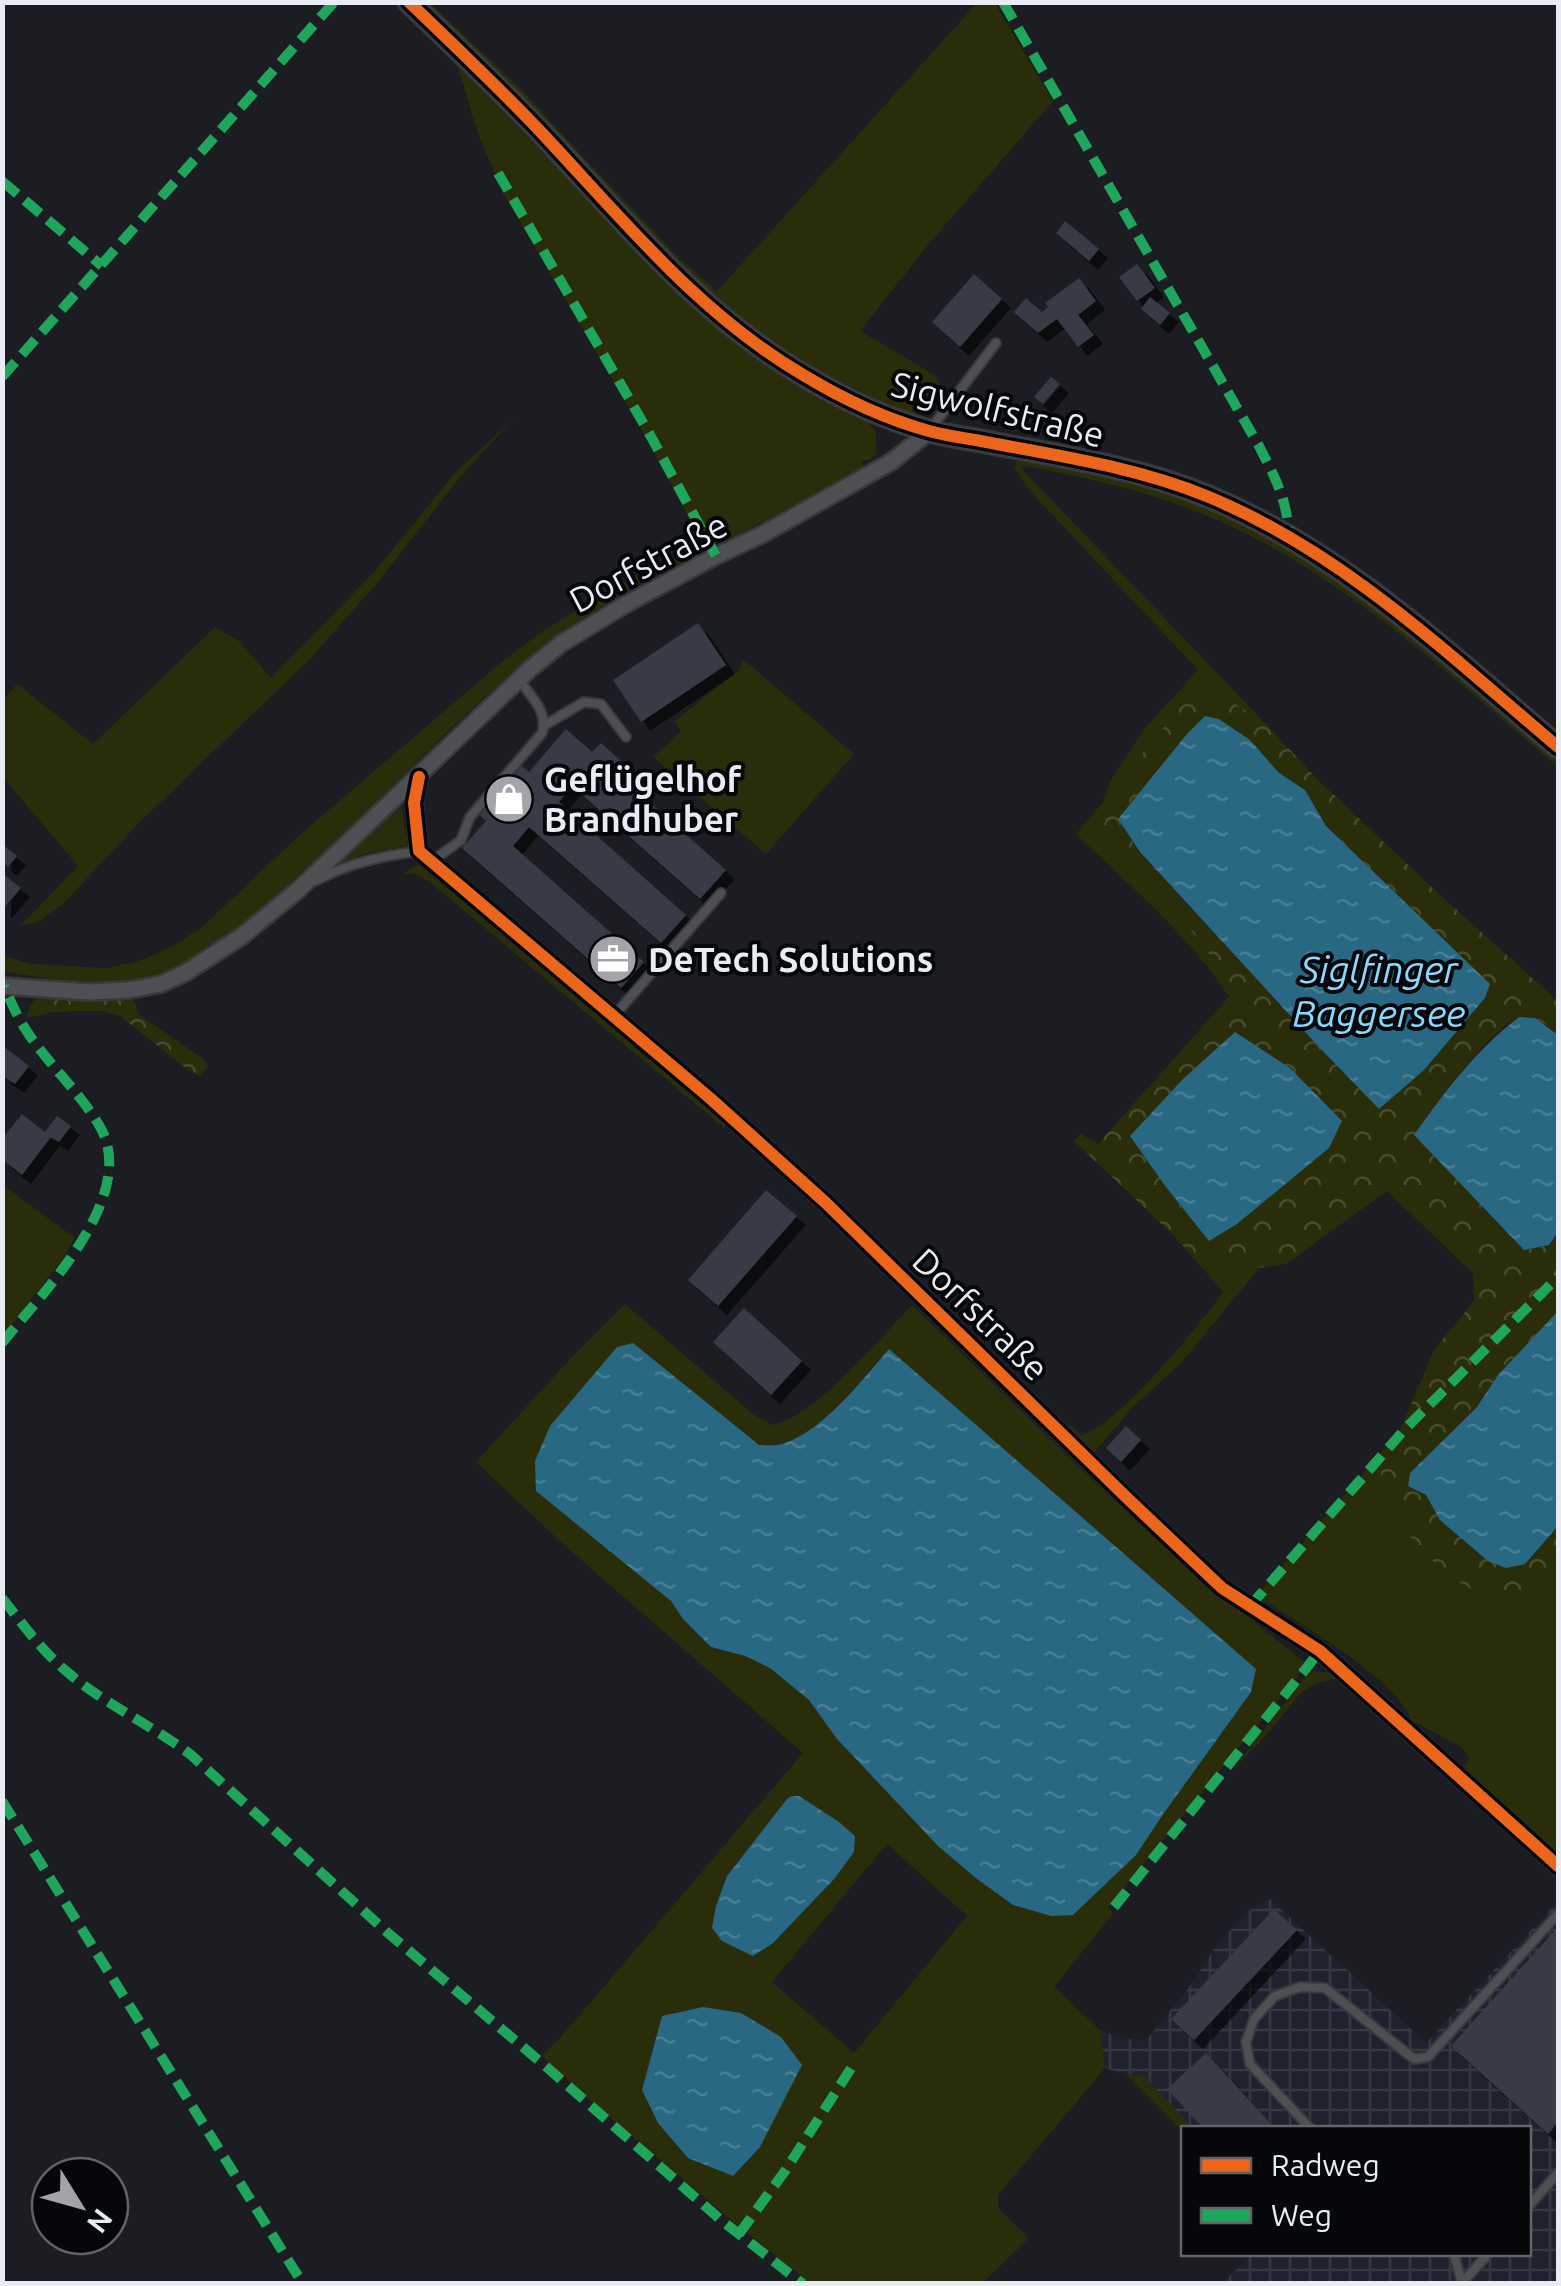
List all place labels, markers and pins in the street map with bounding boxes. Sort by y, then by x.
place label: Geflügelhof Brandhuber [544,759,742,839]
shop icon: Geflügelhof Brandhuber [483,773,535,825]
office icon: DeTech Solutions [587,933,639,985]
place label: DeTech Solutions [648,939,933,979]

